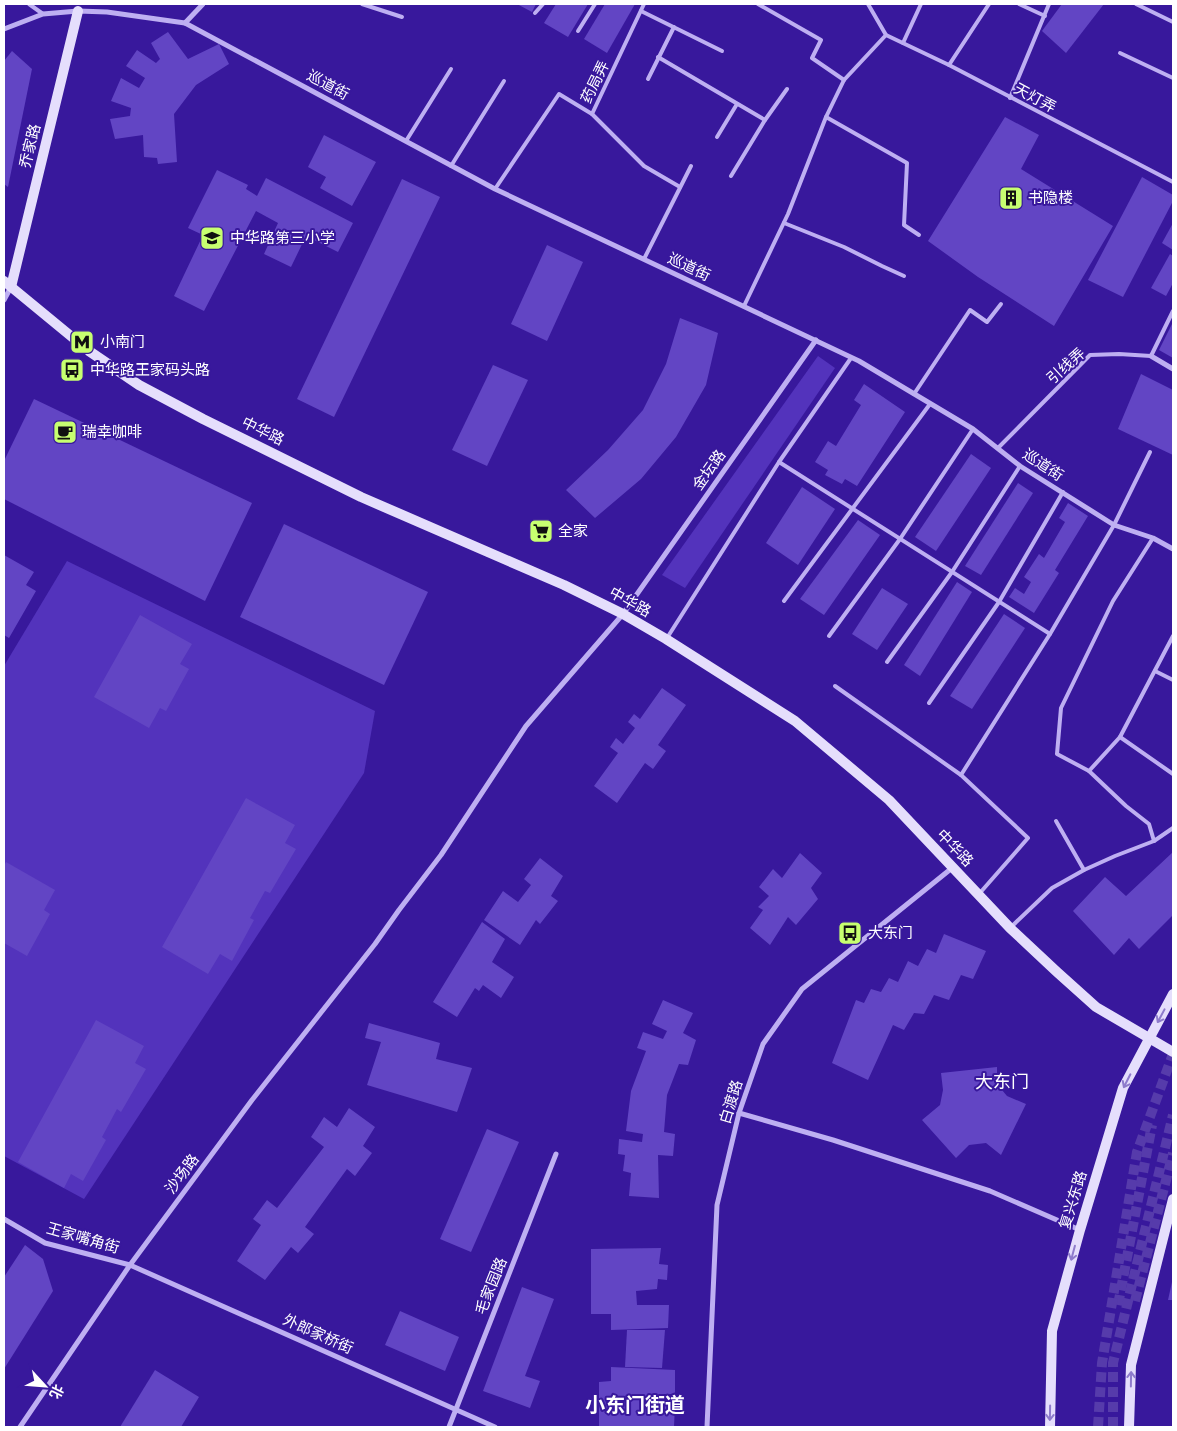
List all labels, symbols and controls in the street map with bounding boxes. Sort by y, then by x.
street label: 药局弄 [576,57,614,107]
street label: 巡道街 [303,66,353,104]
street label: 天灯弄 [1010,79,1060,117]
street label: 乔家路 [15,122,45,170]
building icon: 书隐楼 [998,185,1024,211]
place label: 书隐楼 [1028,188,1073,208]
school or university icon: 中华路第三小学 [199,225,225,251]
place label: 中华路第三小学 [230,228,335,248]
street label: 巡道街 [664,248,714,286]
metro station icon: 小南门 [69,329,95,355]
place label: 小南门 [100,332,145,352]
street label: 引线弄 [1043,344,1089,388]
bus stop icon: 中华路王家码头路 [59,357,85,383]
place label: 中华路王家码头路 [90,360,210,380]
street label: 中华路 [238,412,288,450]
cafe icon: 瑞幸咖啡 [52,419,78,445]
place label: 瑞幸咖啡 [82,422,142,442]
street label: 巡道街 [1019,444,1067,486]
street label: 金坛路 [688,446,730,494]
supermarket icon: 全家 [528,518,554,544]
place label: 全家 [558,521,588,541]
street label: 中华路 [605,582,655,622]
street label: 中华路 [932,825,978,871]
bus stop icon: 大东门 [837,920,863,946]
place label: 大东门 [868,923,913,943]
one-way arrow [1156,1008,1165,1023]
district label: 大东门 [975,1070,1029,1094]
one-way arrow [1122,1073,1131,1088]
street label: 白渡路 [715,1078,747,1126]
street label: 沙场路 [160,1150,204,1198]
street label: 复兴东路 [1055,1168,1091,1232]
street label: 王家嘴角街 [44,1218,122,1258]
one-way arrow [1068,1245,1078,1261]
street label: 毛家园路 [470,1254,512,1318]
street label: 外郎家桥街 [280,1310,356,1358]
north arrow [20,1361,70,1411]
one-way arrow [1126,1371,1135,1387]
text: 北 [46,1381,68,1402]
district label: 小东门街道 [585,1392,685,1418]
one-way arrow [1045,1404,1055,1420]

